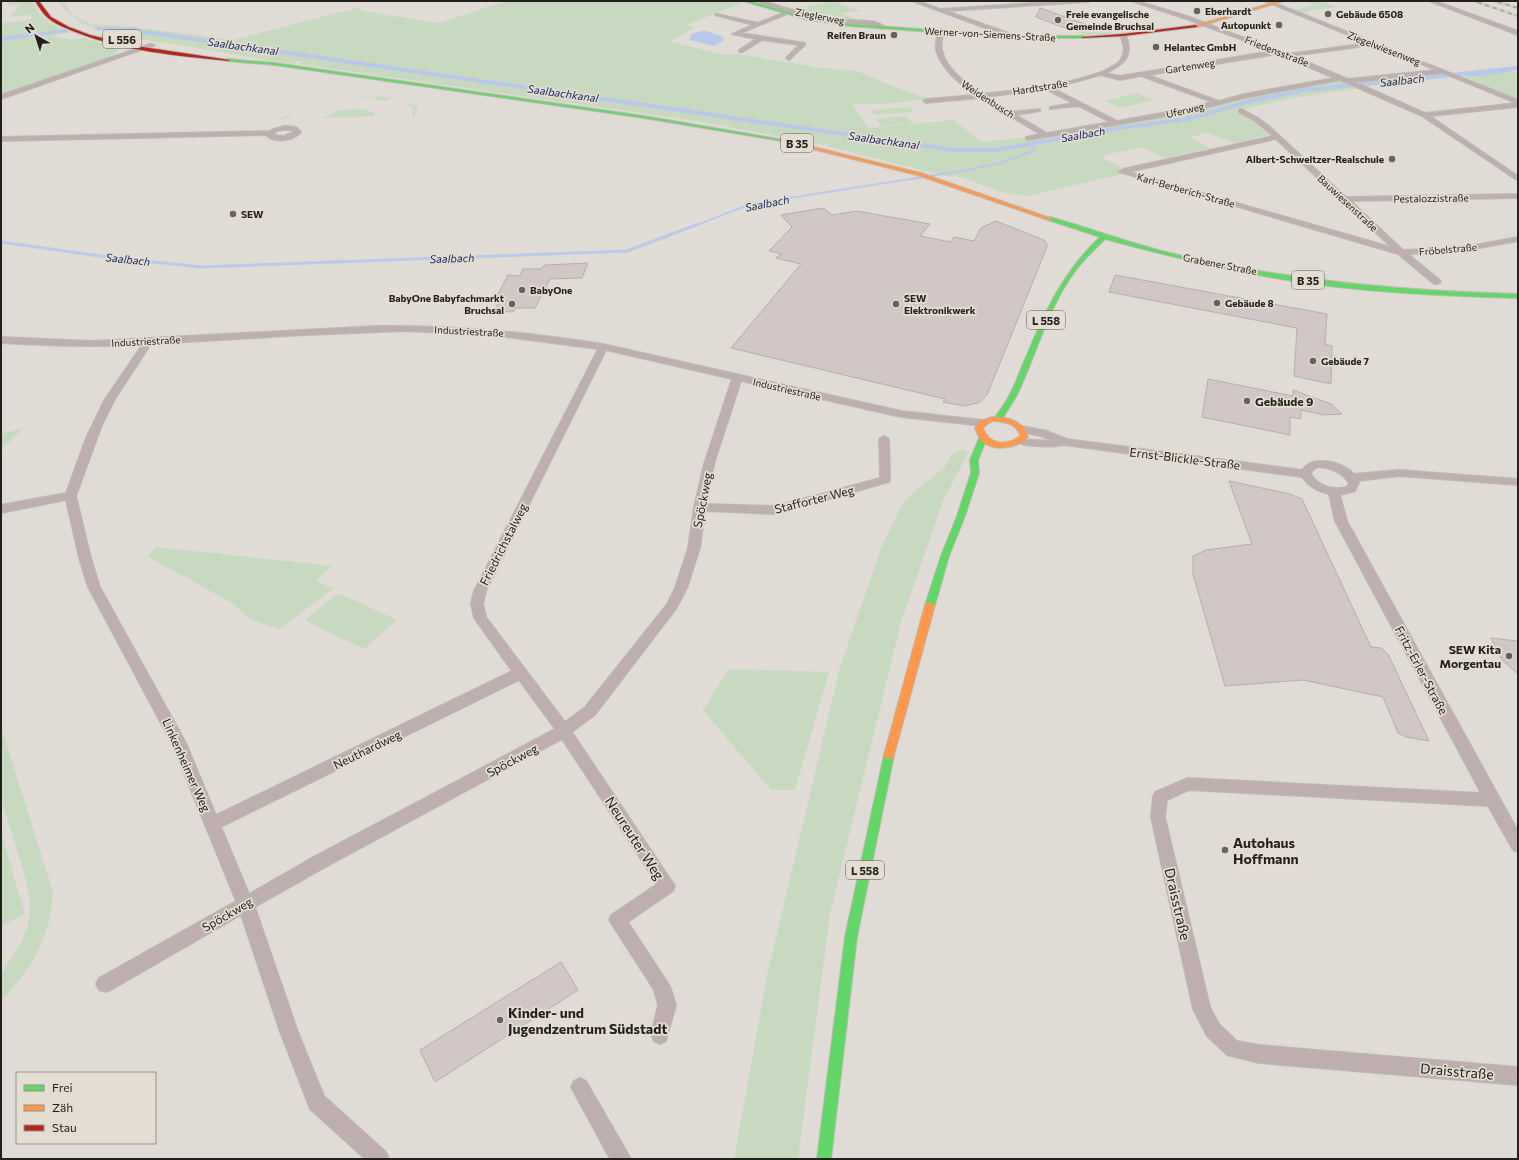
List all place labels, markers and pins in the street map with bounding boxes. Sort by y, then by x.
place label: Eberhardt [1205,5,1251,17]
marker: Eberhardt [1192,6,1202,16]
place label: Freie evangelische Gemeinde Bruchsal [1066,8,1154,32]
place label: Gebäude 6508 [1336,8,1403,20]
marker: Gebäude 6508 [1323,9,1333,19]
marker: Freie evangelische Gemeinde Bruchsal [1053,15,1063,25]
place label: Autopunkt [1221,19,1271,31]
marker: Autopunkt [1274,20,1284,30]
place label: Reifen Braun [827,29,886,41]
marker: Reifen Braun [889,30,899,40]
place label: Helantec GmbH [1164,41,1236,53]
marker: Helantec GmbH [1151,42,1161,52]
place label: Albert-Schweitzer-Realschule [1246,153,1384,165]
marker: Albert-Schweitzer-Realschule [1387,154,1397,164]
place label: SEW [241,208,264,220]
marker: SEW [228,209,238,219]
place label: BabyOne [530,284,572,296]
marker: BabyOne [517,285,527,295]
place label: BabyOne Babyfachmarkt Bruchsal [389,292,504,316]
place label: SEW Elektronikwerk [904,292,976,316]
place label: Gebäude 8 [1225,297,1274,309]
marker: Gebäude 8 [1212,298,1222,308]
marker: BabyOne Babyfachmarkt Bruchsal [507,299,517,309]
marker: SEW Elektronikwerk [891,299,901,309]
place label: Gebäude 7 [1321,355,1369,367]
marker: Gebäude 7 [1308,356,1318,366]
place label: Gebäude 9 [1255,394,1313,408]
marker: Gebäude 9 [1242,396,1252,406]
place label: SEW Kita Morgentau [1439,642,1501,670]
marker: SEW Kita Morgentau [1504,651,1514,661]
place label: Autohaus Hoffmann [1233,834,1299,867]
marker: Autohaus Hoffmann [1220,845,1230,855]
place label: Kinder- und Jugendzentrum Südstadt [508,1004,667,1037]
marker: Kinder- und Jugendzentrum Südstadt [495,1015,505,1025]

